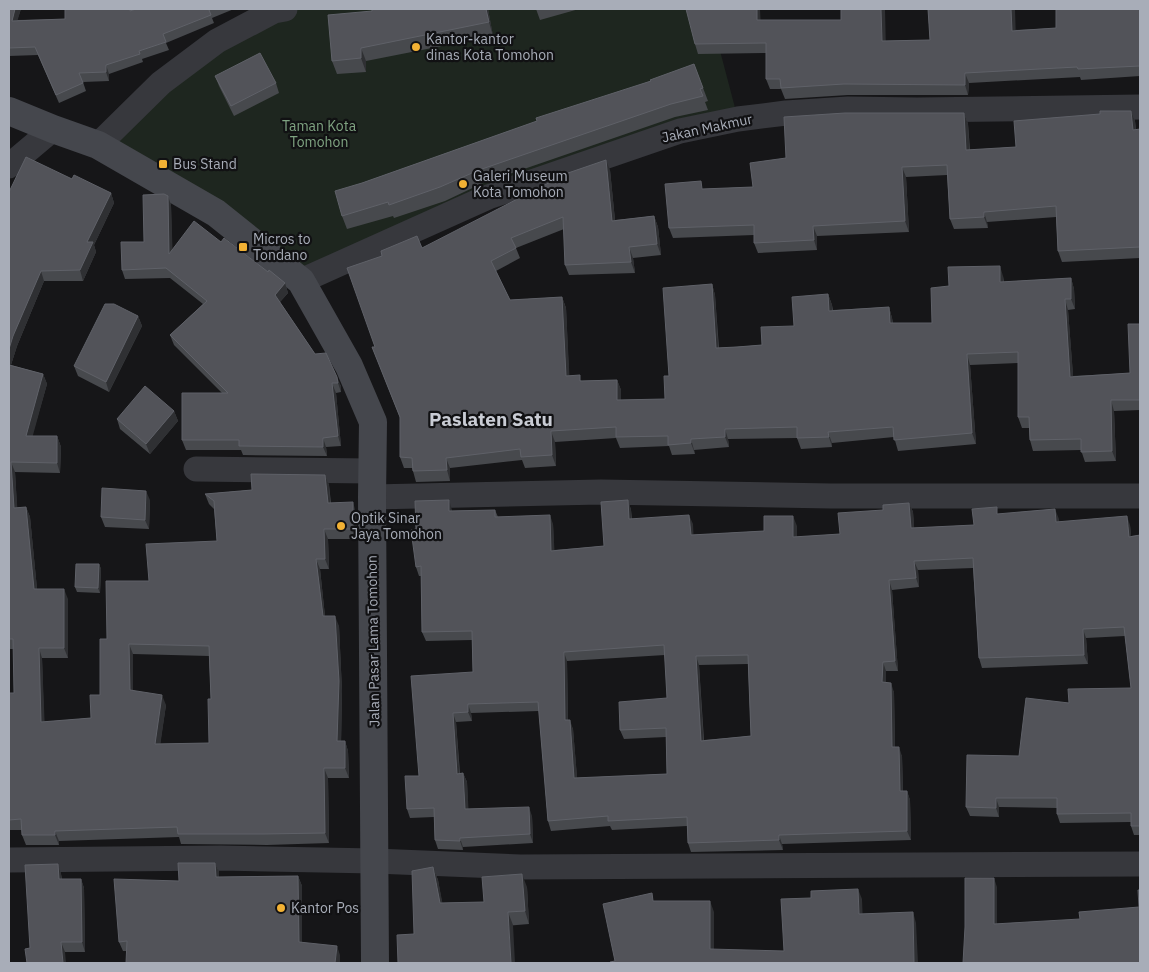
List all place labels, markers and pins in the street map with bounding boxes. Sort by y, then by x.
place label: Kantor-kantor dinas Kota Tomohon [426,30,554,64]
marker: Kantor-kantor dinas Kota Tomohon [410,41,422,53]
place label: Bus Stand [173,155,237,173]
marker: Bus Stand [157,158,169,170]
place label: Galeri Museum Kota Tomohon [473,167,568,201]
marker: Galeri Museum Kota Tomohon [457,178,469,190]
place label: Micros to Tondano [253,230,311,264]
marker: Micros to Tondano [237,241,249,253]
place label: Optik Sinar Jaya Tomohon [351,509,442,543]
marker: Optik Sinar Jaya Tomohon [335,520,347,532]
place label: Kantor Pos [291,899,359,917]
marker: Kantor Pos [275,902,287,914]

